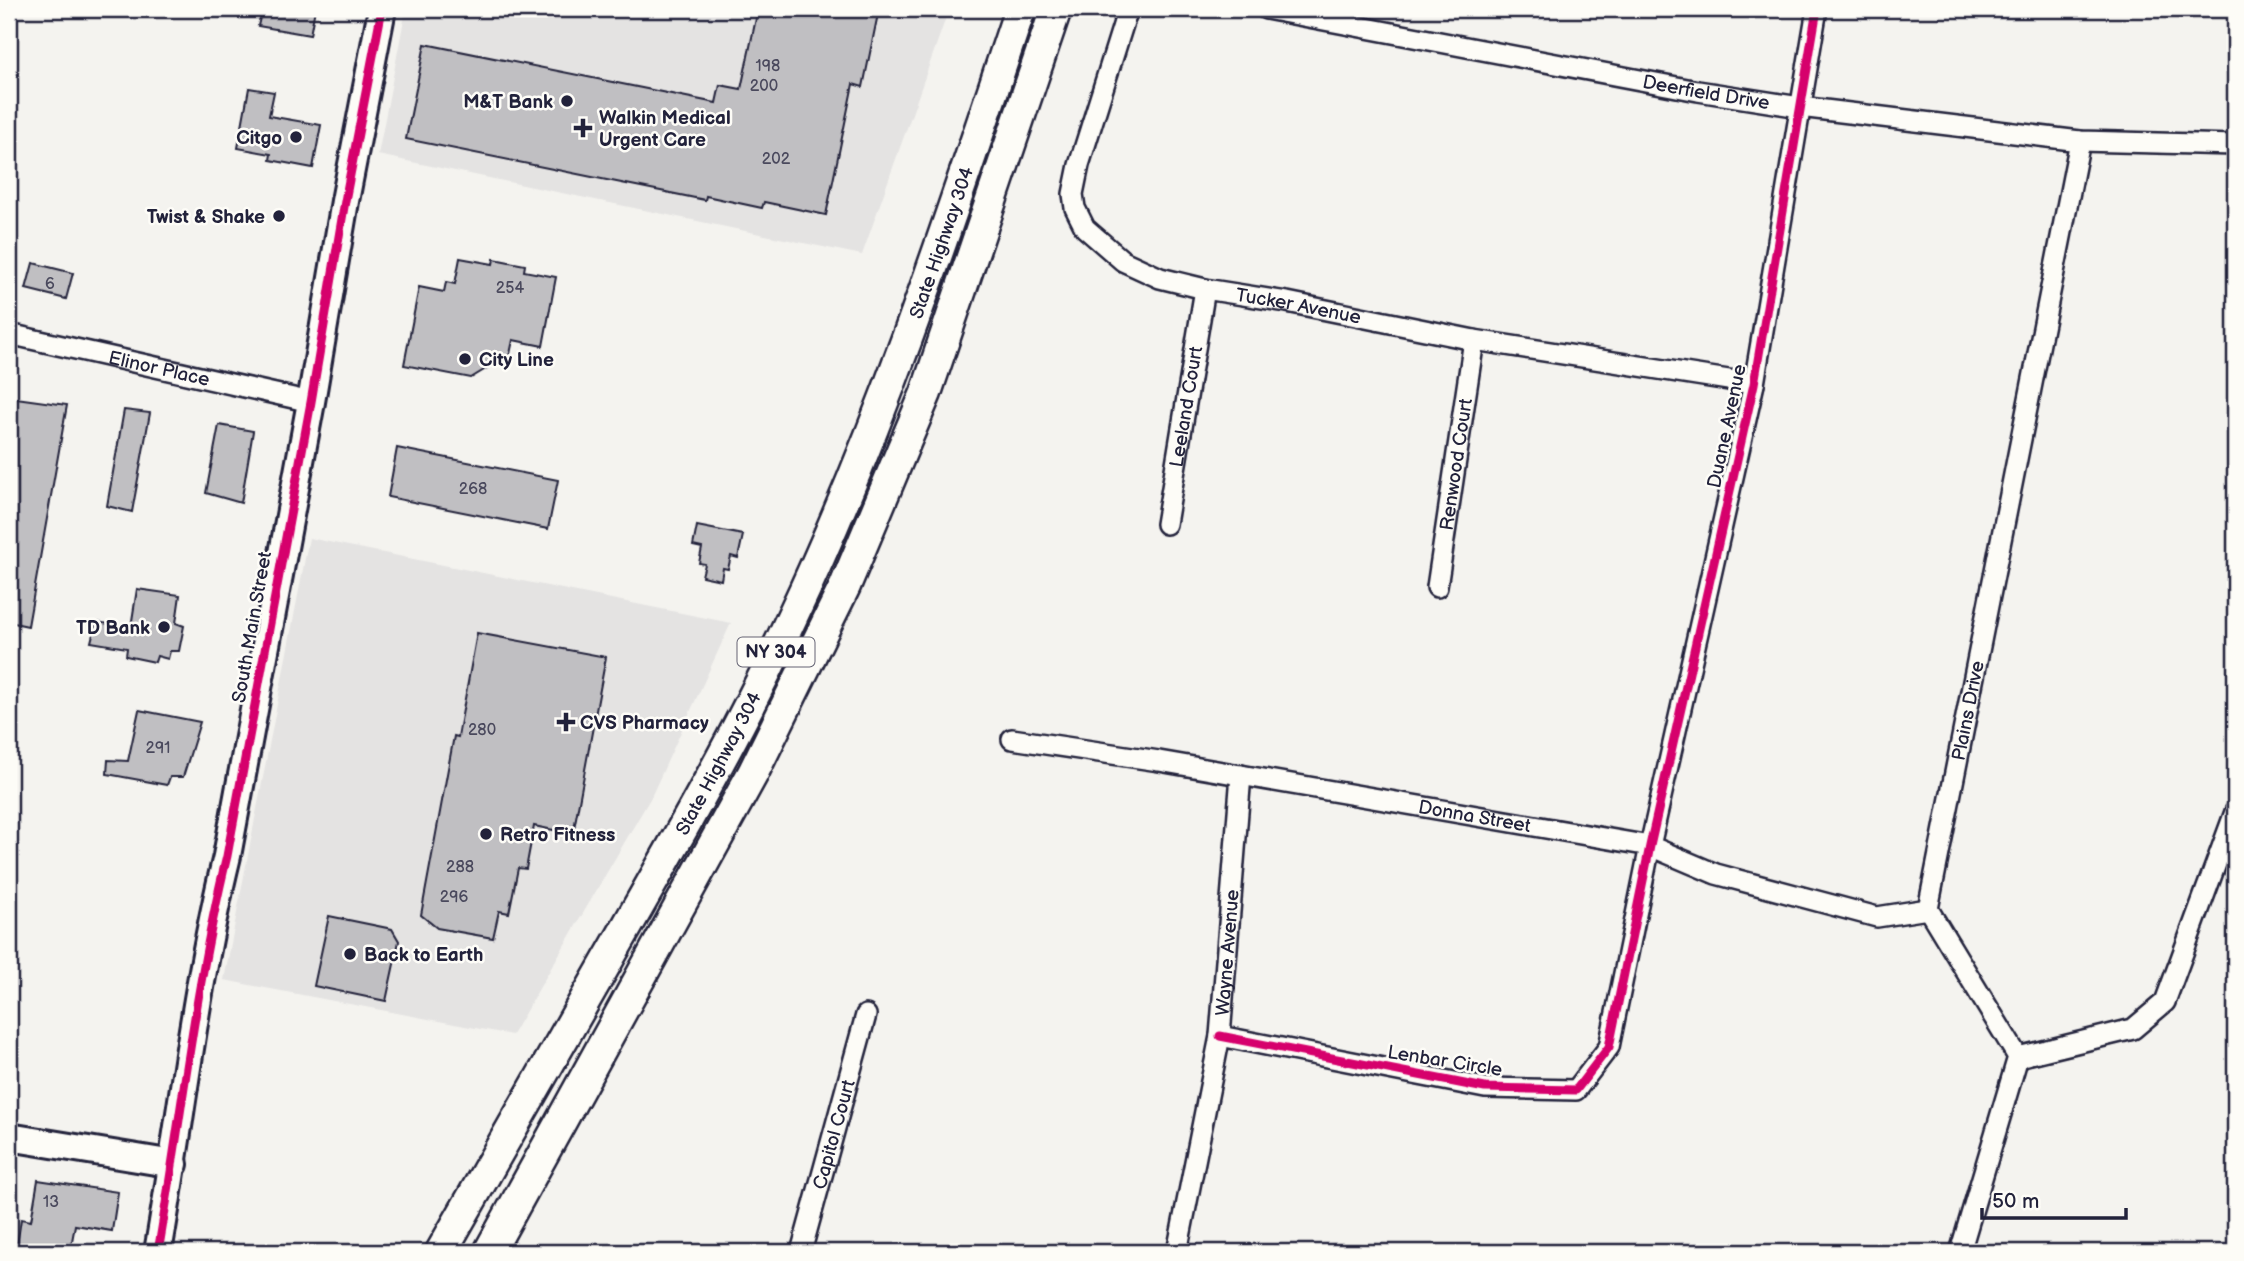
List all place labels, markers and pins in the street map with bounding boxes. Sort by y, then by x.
place label: M&T Bank [463,91,553,114]
marker: M&T Bank [559,93,575,109]
place label: Walkin Medical Urgent Care [599,107,731,152]
marker: Walkin Medical Urgent Care [573,118,593,138]
place label: Citgo [236,127,282,150]
marker: Citgo [288,129,304,145]
place label: Twist & Shake [147,206,265,229]
marker: Twist & Shake [271,208,287,224]
place label: City Line [479,349,554,372]
marker: City Line [457,351,473,367]
place label: TD Bank [76,617,150,640]
marker: TD Bank [156,619,172,635]
place label: CVS Pharmacy [580,712,709,735]
marker: CVS Pharmacy [558,714,574,730]
place label: Retro Fitness [500,824,615,847]
marker: Retro Fitness [478,826,494,842]
place label: Back to Earth [364,944,483,967]
marker: Back to Earth [342,946,358,962]

